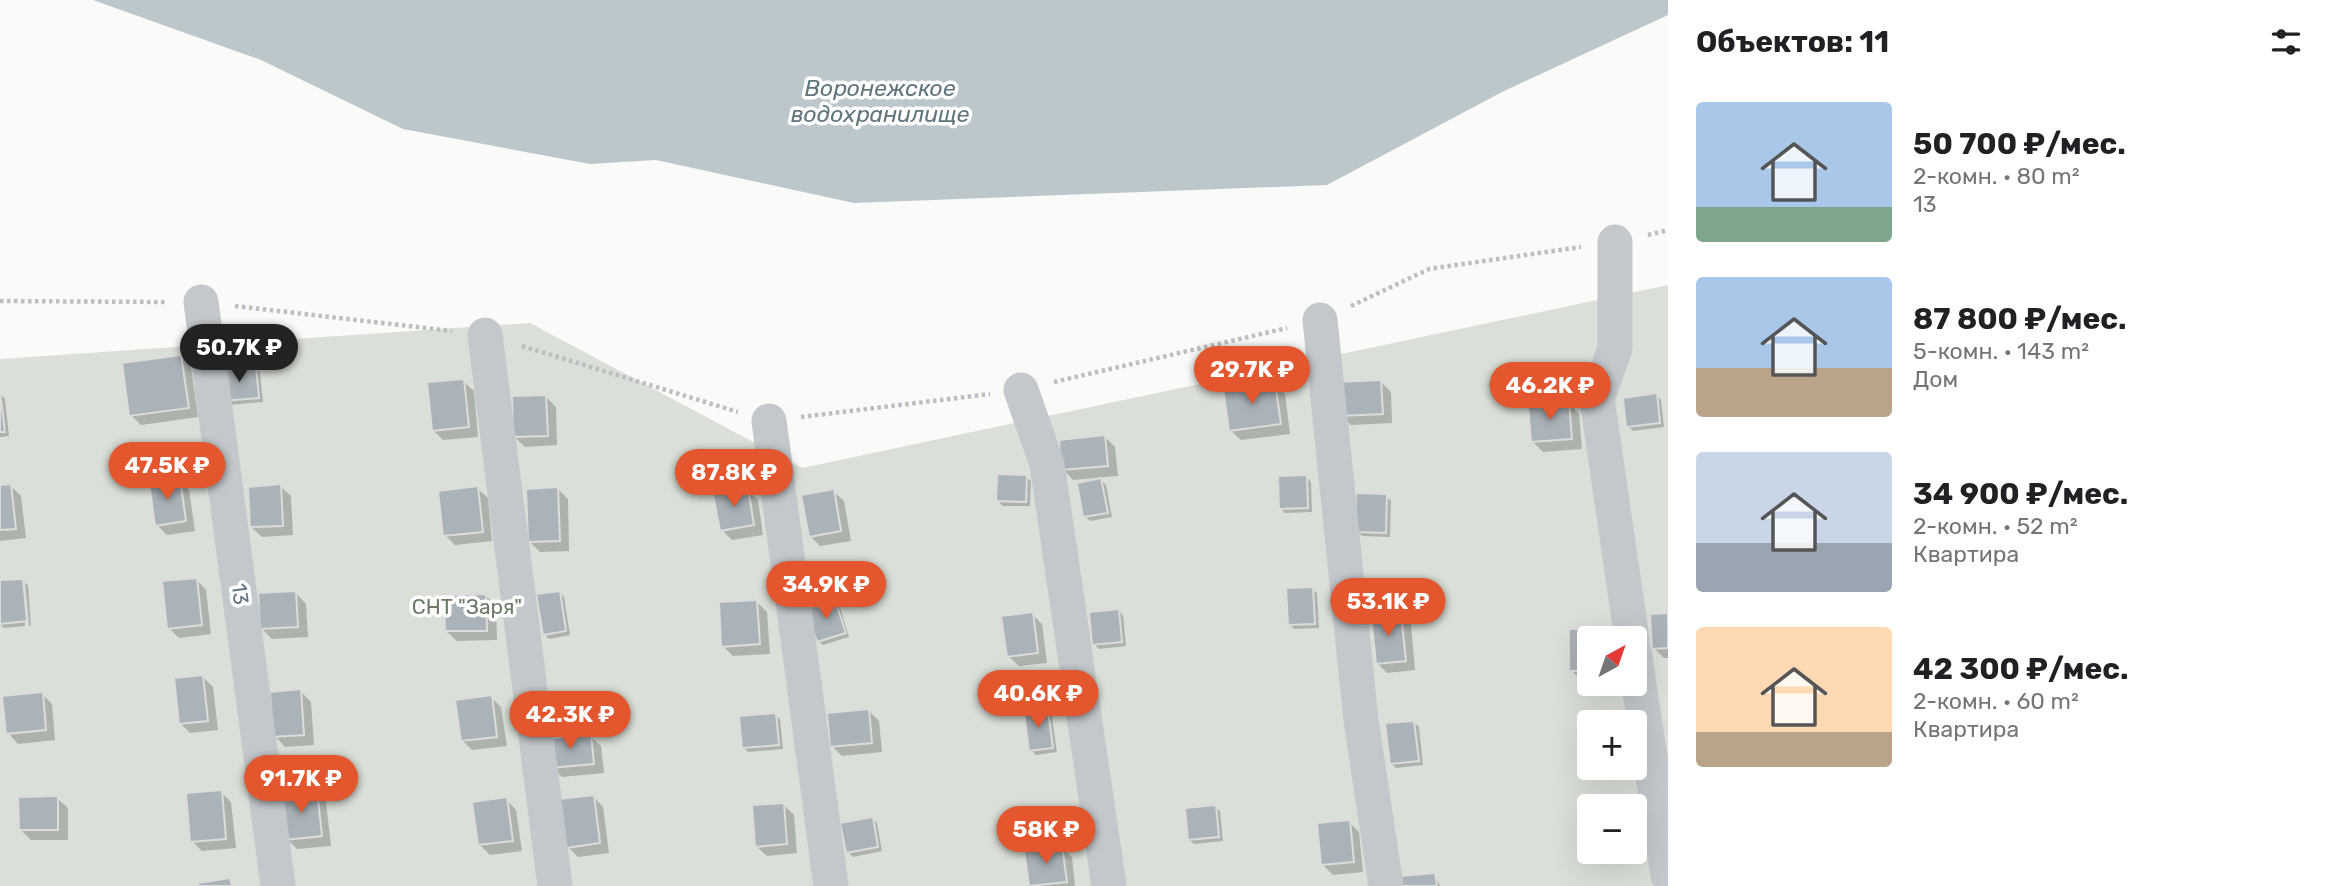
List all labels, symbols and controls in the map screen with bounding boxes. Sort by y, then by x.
icon: filters [2267,23,2305,61]
text: Объектов: 11 [1696,24,1889,60]
water label: Воронежское водохранилище [791,74,970,128]
text: 50 700 ₽/мес. [1913,126,2126,162]
icon: home [1752,130,1836,214]
text: 2-комн. · 80 m² [1913,162,2080,190]
text: 13 [1913,190,1937,218]
text: 87 800 ₽/мес. [1913,301,2127,337]
icon: home [1752,305,1836,389]
pin: 50.7K ₽ [174,324,304,384]
text: 50.7K ₽ [196,333,282,361]
text: 5-комн. · 143 m² [1913,337,2089,365]
pin: 29.7K ₽ [1187,346,1317,406]
text: 29.7K ₽ [1210,355,1294,383]
pin: 46.2K ₽ [1485,362,1615,422]
text: Дом [1913,365,1958,393]
text: 46.2K ₽ [1506,371,1594,399]
pin: 47.5K ₽ [102,442,232,502]
pin: 87.8K ₽ [669,449,799,509]
text: 47.5K ₽ [124,451,210,479]
text: 87.8K ₽ [691,458,777,486]
text: 34 900 ₽/мес. [1913,476,2128,512]
icon: home [1752,480,1836,564]
text: 2-комн. · 52 m² [1913,512,2078,540]
text: Квартира [1913,540,2019,568]
pin: 34.9K ₽ [761,562,891,621]
text: 34.9K ₽ [782,570,870,598]
pin: 53.1K ₽ [1323,578,1453,638]
street label: 13 [227,582,254,606]
text: 53.1K ₽ [1346,587,1430,615]
park label: СНТ "Заря" [412,594,522,619]
north arrow [1577,626,1647,696]
map controls [1577,626,1647,864]
text: 42 300 ₽/мес. [1913,651,2129,687]
icon: home [1752,655,1836,739]
pin: 40.6K ₽ [973,670,1103,730]
text: 40.6K ₽ [993,679,1083,707]
text: 2-комн. · 60 m² [1913,687,2079,715]
pin: 42.3K ₽ [505,692,635,751]
text: 42.3K ₽ [526,700,614,728]
button: + [1577,710,1647,780]
text: Квартира [1913,715,2019,743]
pin: 91.7K ₽ [236,756,366,815]
text: 91.7K ₽ [260,764,342,792]
button: − [1577,794,1647,864]
pin: 58K ₽ [997,806,1095,866]
text: 58K ₽ [1012,815,1080,843]

